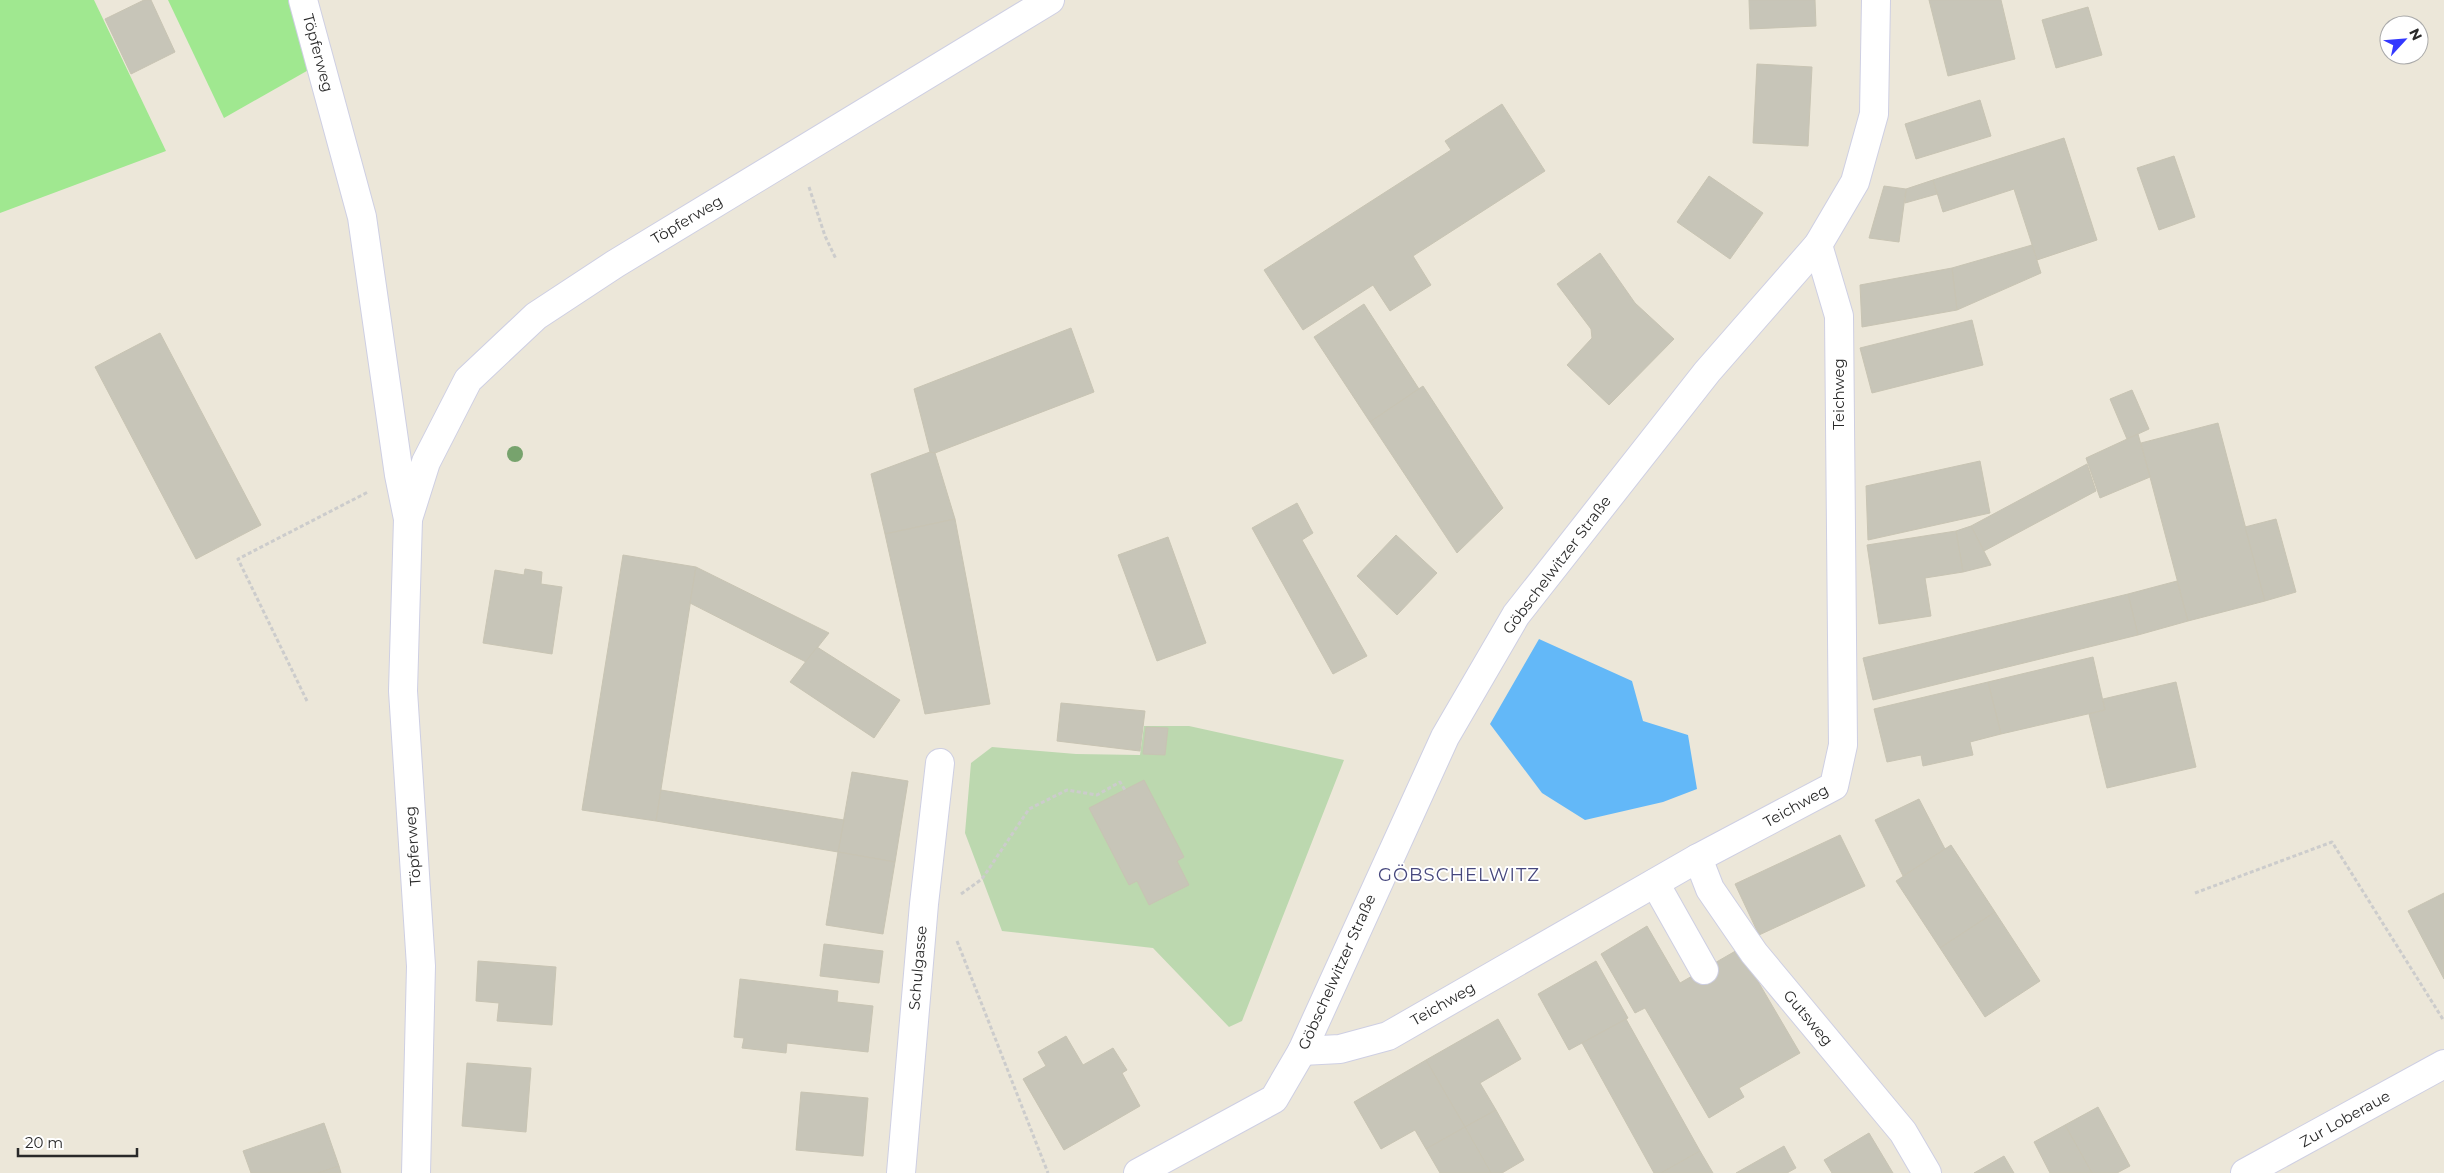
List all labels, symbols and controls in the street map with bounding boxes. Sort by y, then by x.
street label: Töpferweg [299,12,338,94]
north arrow [2379,15,2429,65]
text: N [2405,25,2426,43]
street label: Töpferweg [648,191,726,248]
street label: Teichweg [1829,358,1848,430]
street label: Göbschelwitzer Straße [1498,492,1615,638]
street label: Teichweg [1760,780,1832,831]
street label: Töpferweg [400,806,425,887]
district label: GÖBSCHELWITZ [1378,864,1540,886]
street label: Göbschelwitzer Straße [1294,891,1379,1053]
street label: Schulgasse [904,925,931,1011]
street label: Teichweg [1407,977,1478,1030]
street label: Gutsweg [1779,986,1837,1050]
street label: Zur Loberaue [2296,1086,2393,1151]
scale bar [18,1126,136,1158]
text: 20 m [25,1133,63,1152]

